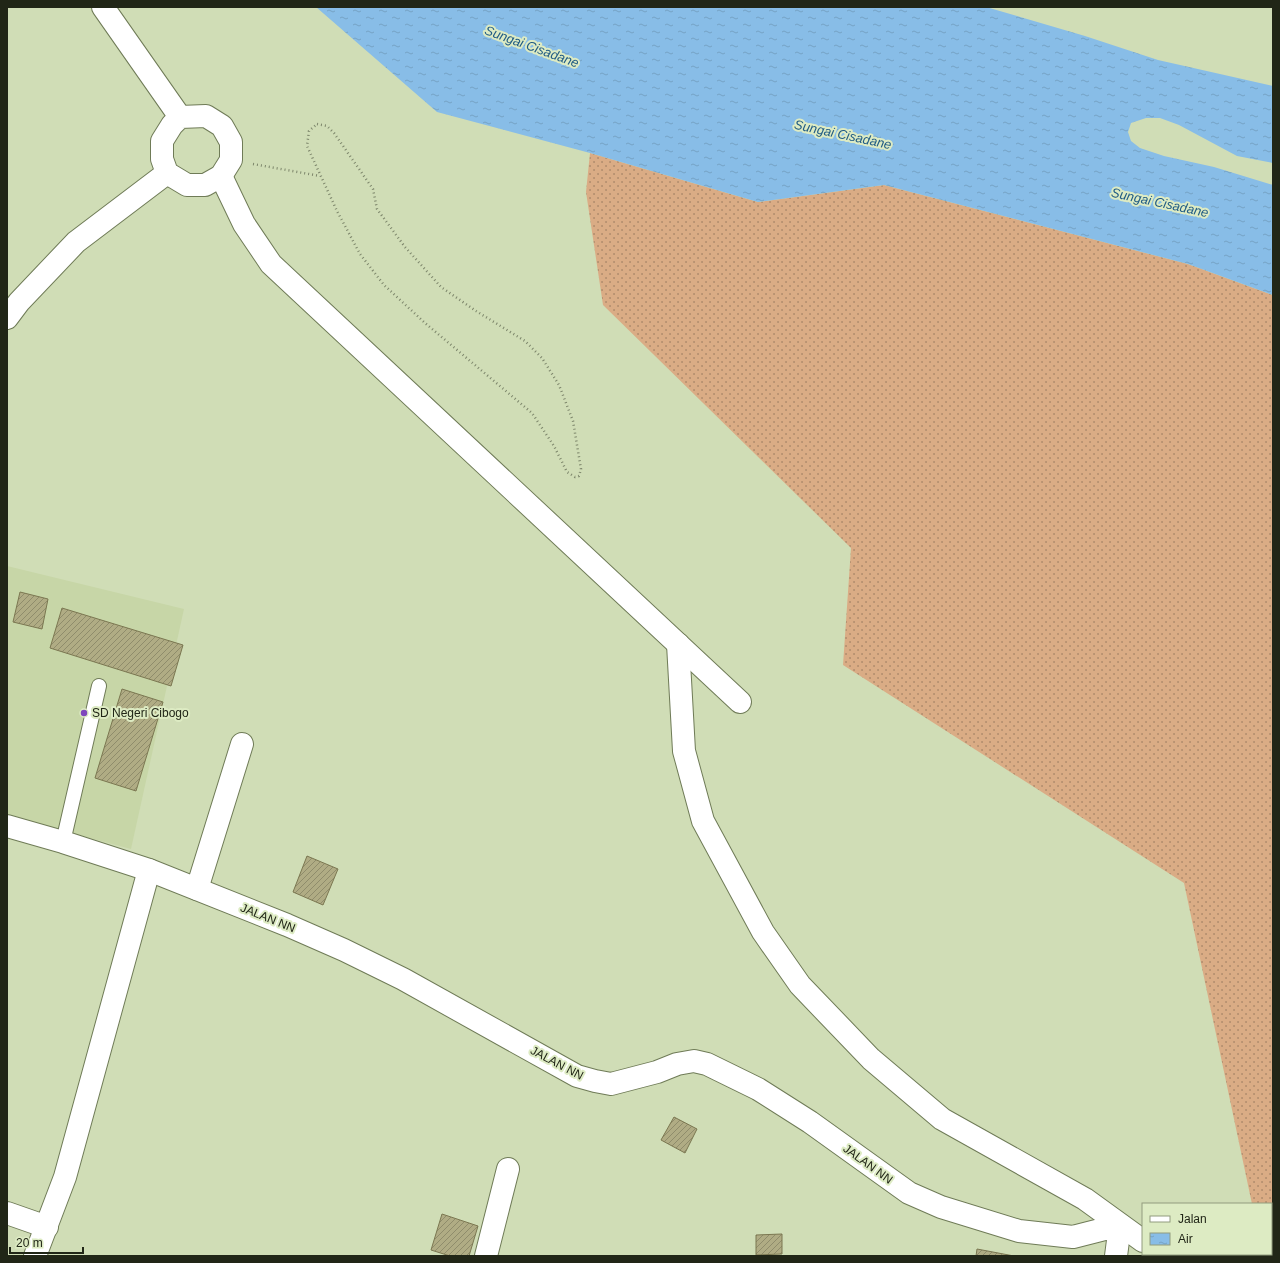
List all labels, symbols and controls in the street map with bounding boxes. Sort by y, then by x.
water label: Sungai Cisadane [483,22,581,70]
water label: Sungai Cisadane [793,117,893,152]
water label: Sungai Cisadane [1110,185,1210,220]
place label: SD Negeri Cibogo [92,706,189,720]
marker: SD Negeri Cibogo [79,708,89,718]
street label: JALAN NN [238,901,298,935]
street label: JALAN NN [528,1043,586,1083]
street label: JALAN NN [840,1141,896,1187]
legend [1142,1203,1272,1255]
text: Jalan [1178,1212,1207,1226]
scale bar [10,1229,83,1255]
text: Air [1178,1232,1193,1246]
text: 20 m [16,1236,43,1250]

